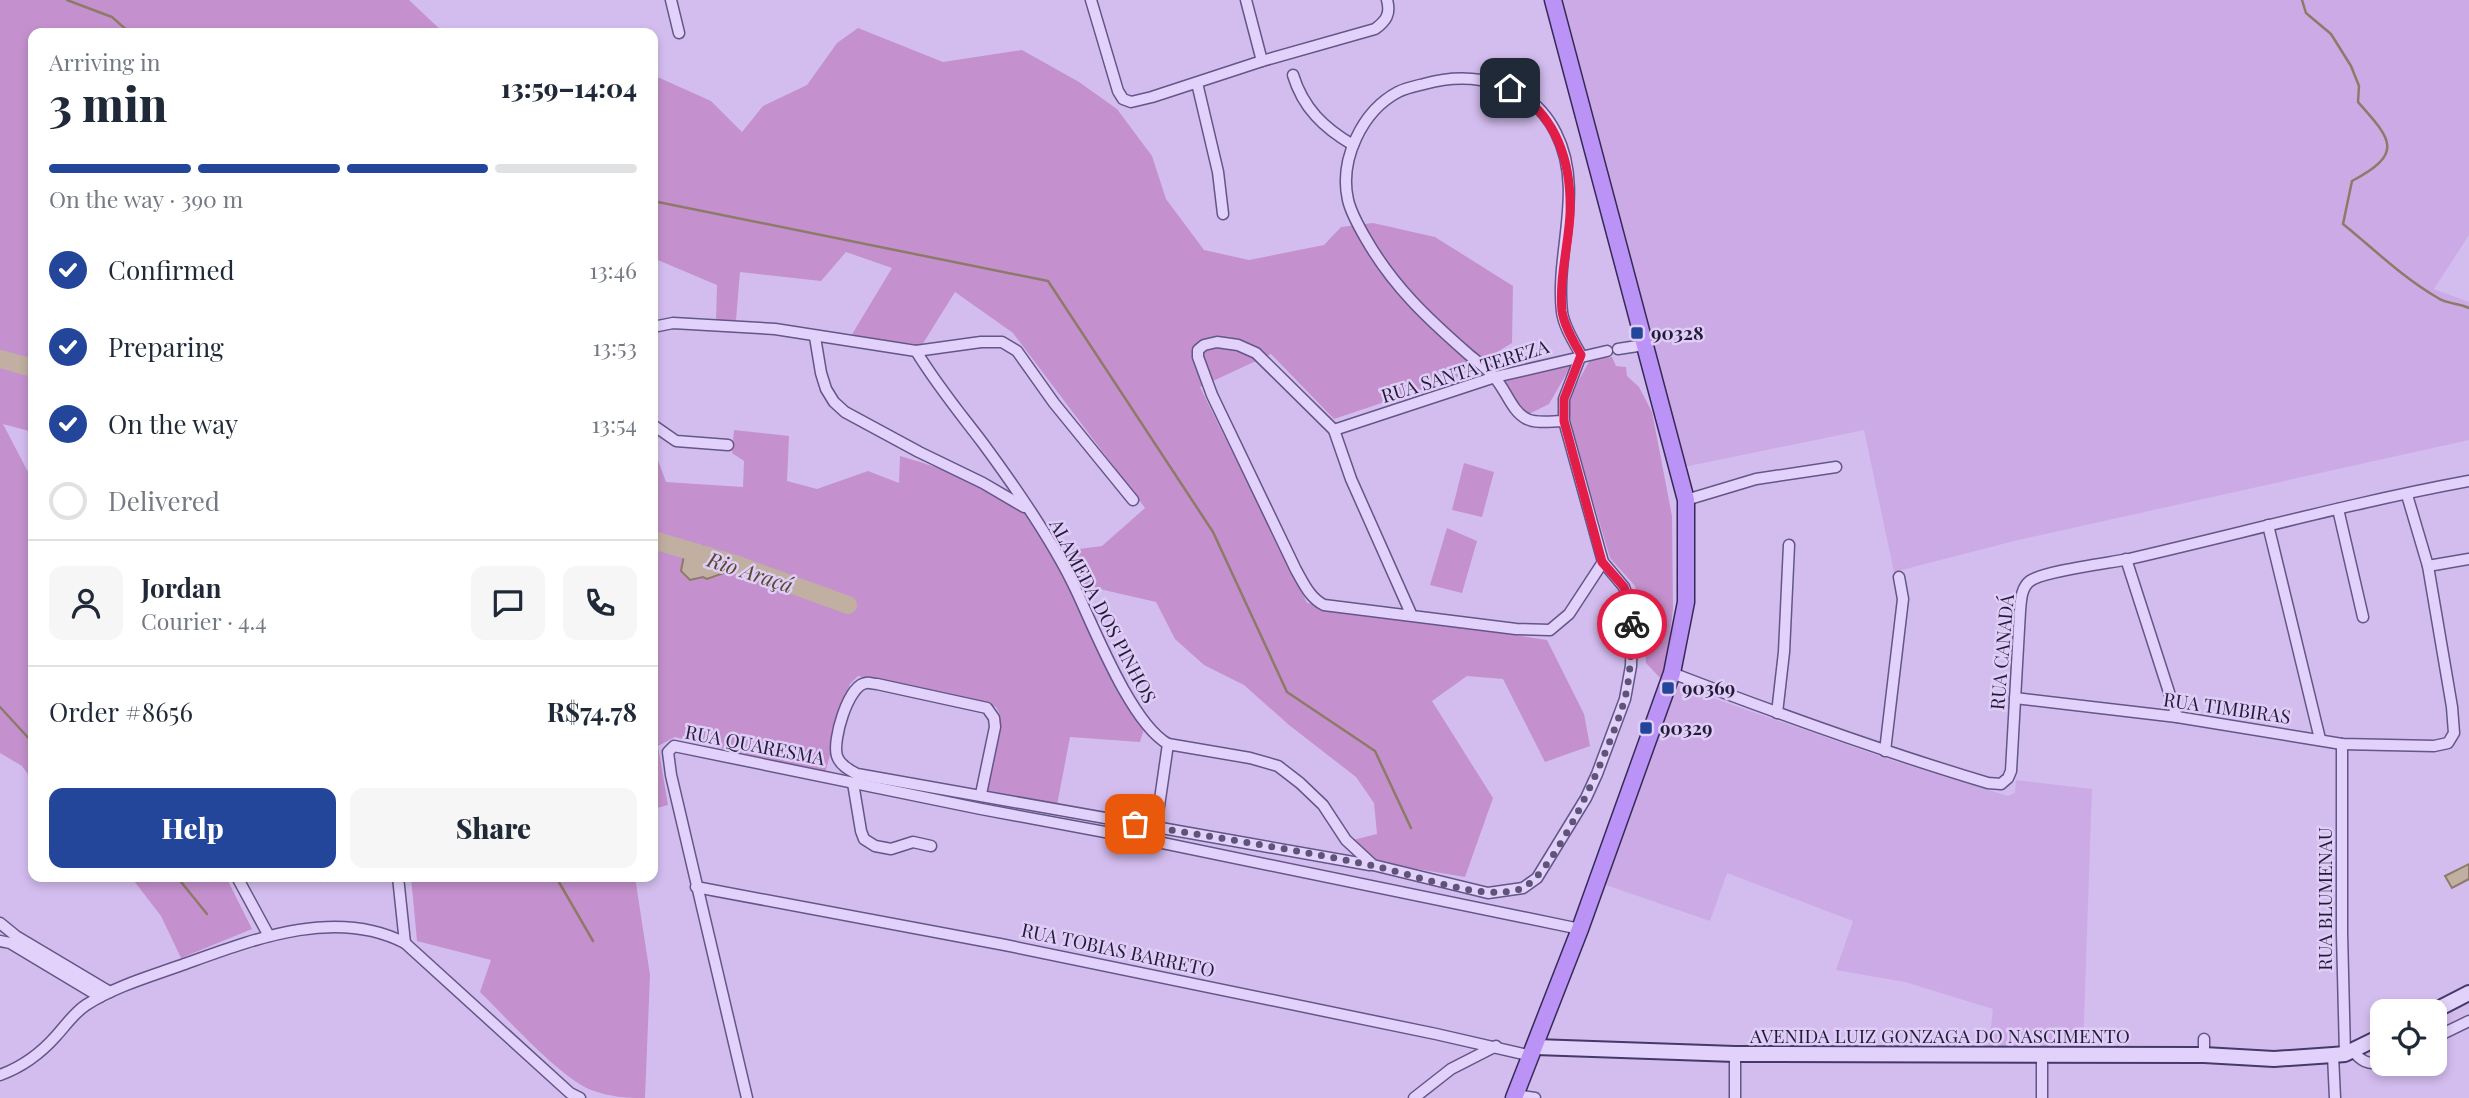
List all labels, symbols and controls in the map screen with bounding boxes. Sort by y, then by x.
text: Arriving in [49,46,161,77]
pin [1480,58,1540,118]
icon: home [1491,69,1529,107]
text: 13:59–14:04 [501,70,637,105]
text: 3 min [49,72,167,134]
text: On the way · 390 m [49,183,243,214]
icon: check [49,251,87,289]
text: Confirmed [108,252,235,287]
text: 13:46 [589,254,637,285]
place label: 90328 [1651,319,1704,345]
marker: 90328 [1629,325,1645,341]
icon: check [49,328,87,366]
text: Preparing [108,329,224,364]
text: 13:53 [592,331,637,362]
street label: RUA SANTA TEREZA [1378,332,1553,408]
icon: check [49,405,87,443]
text: On the way [108,406,238,441]
text: 13:54 [591,408,637,439]
text: Delivered [108,483,220,518]
street label: ALAMEDA DOS PINHOS [1044,513,1163,707]
water label: Rio Araçá [703,544,797,598]
button: person [49,566,123,640]
button: chat [471,566,545,640]
button: phone [563,566,637,640]
text: Jordan [141,570,221,605]
courier [1597,589,1667,659]
street label: RUA CANADÁ [1983,592,2019,711]
text: Courier · 4.4 [141,605,267,636]
icon: bike [1613,605,1651,643]
place label: 90369 [1682,674,1735,700]
marker: 90369 [1660,680,1676,696]
street label: RUA TIMBIRAS [2162,685,2292,729]
text: Order #8656 [49,694,193,729]
text: R$74.78 [547,694,637,729]
place label: 90329 [1660,714,1712,740]
street label: RUA QUARESMA [683,718,828,771]
marker: 90329 [1638,720,1654,736]
button: Help [49,788,336,868]
button: Share [350,788,637,868]
pin [1105,794,1165,854]
icon: bag [1116,805,1154,843]
street label: RUA BLUMENAU [2311,827,2337,971]
street label: RUA TOBIAS BARRETO [1019,916,1217,982]
map controls [2370,999,2447,1076]
button: locate [2370,999,2447,1076]
street label: AVENIDA LUIZ GONZAGA DO NASCIMENTO [1749,1022,2130,1048]

